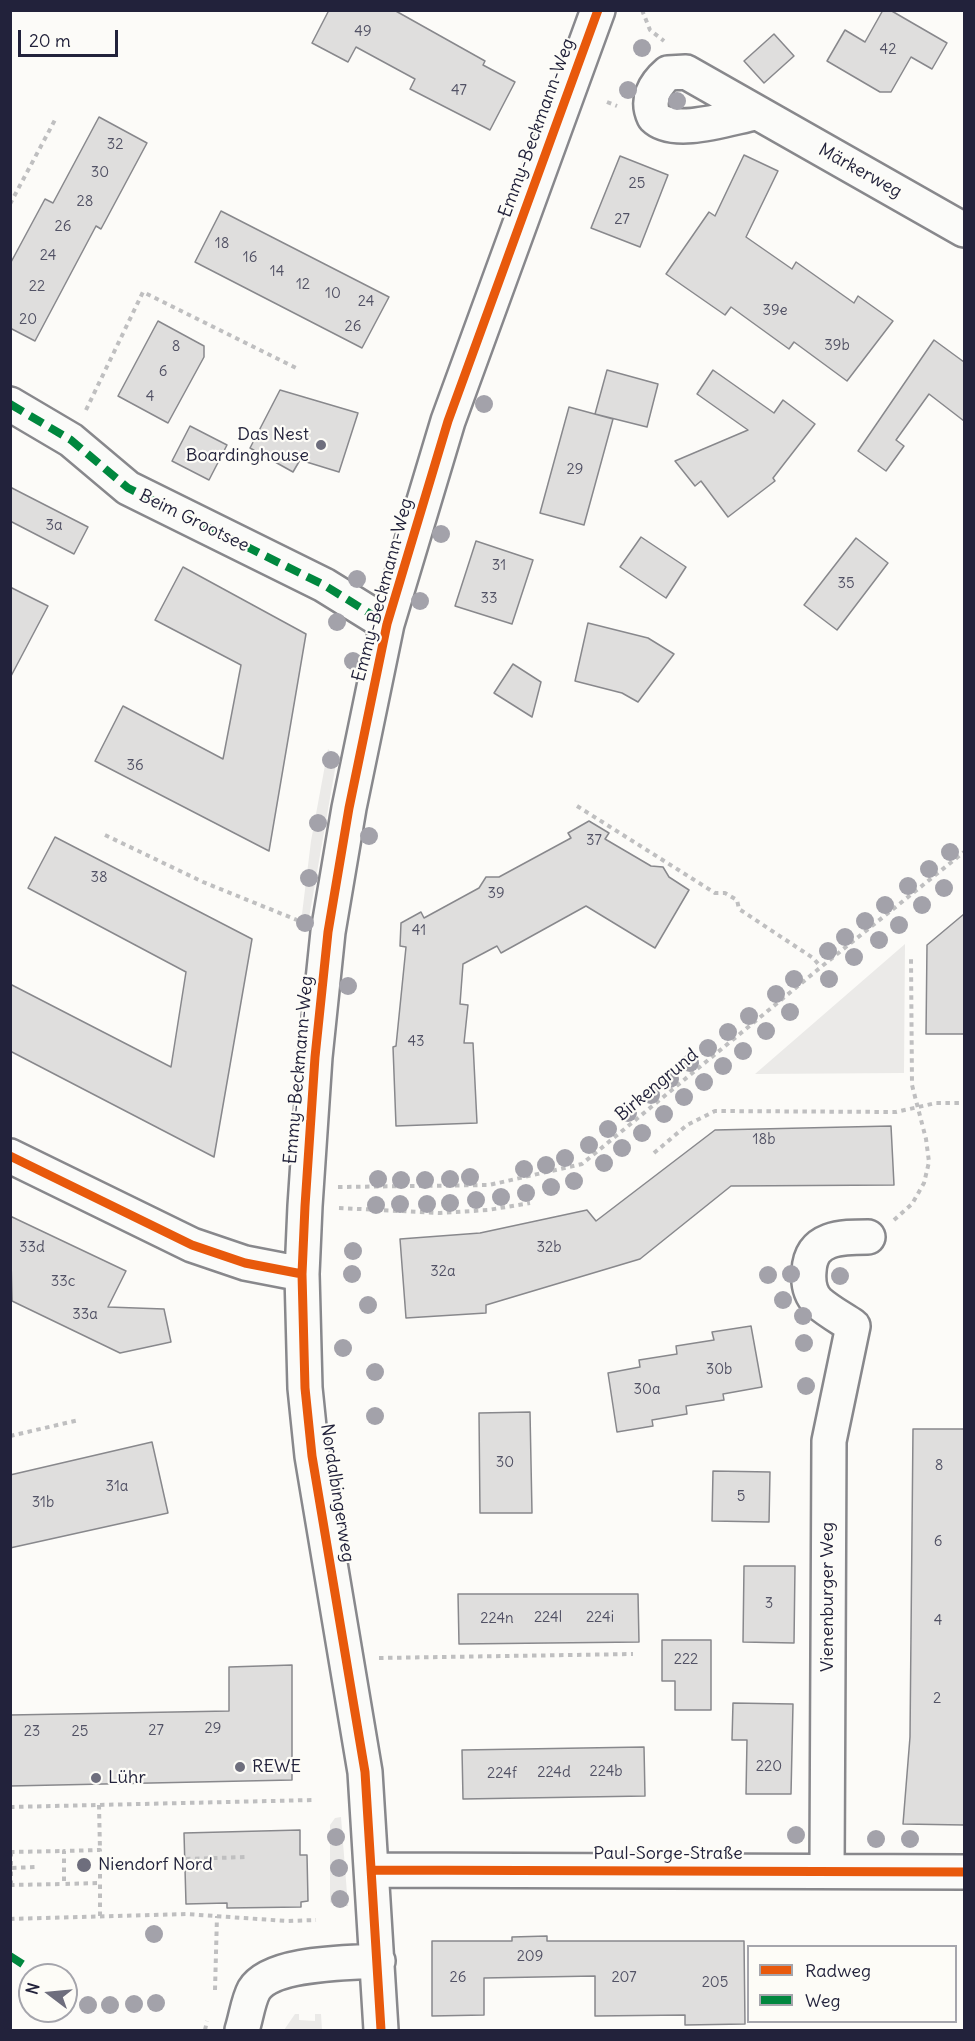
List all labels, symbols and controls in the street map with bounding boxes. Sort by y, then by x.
scale bar [21,18,122,56]
house number: 49 [354,23,372,41]
text: 20 m [29,29,71,52]
street label: Emmy-Beckmann-Weg [495,36,579,220]
house number: 42 [880,41,896,59]
house number: 47 [451,82,467,100]
house number: 32 [107,136,123,154]
street label: Märkerweg [815,139,905,203]
house number: 30 [91,164,109,182]
house number: 25 [629,175,645,193]
house number: 28 [77,193,93,211]
house number: 27 [614,211,630,229]
house number: 26 [55,218,71,236]
house number: 18 [215,235,229,253]
house number: 24 [40,247,56,265]
house number: 16 [243,249,257,267]
house number: 14 [270,263,284,281]
house number: 12 [296,276,310,294]
house number: 22 [29,278,45,296]
house number: 10 [325,285,341,303]
house number: 24 [358,293,374,311]
house number: 39e [762,302,788,320]
house number: 20 [19,311,37,329]
house number: 26 [345,318,361,336]
house number: 39b [824,337,850,355]
house number: 8 [172,338,180,356]
house number: 6 [159,363,167,381]
house number: 4 [146,388,154,406]
place label: Das Nest Boardinghouse [186,424,309,466]
marker: Das Nest Boardinghouse [314,438,328,452]
house number: 29 [567,461,583,479]
street label: Beim Grootsee [136,485,252,557]
street label: Emmy-Beckmann-Weg [348,496,418,684]
house number: 3a [45,517,63,535]
house number: 31 [492,557,506,575]
house number: 35 [837,575,855,593]
house number: 33 [480,590,498,608]
house number: 36 [126,757,144,775]
house number: 37 [586,832,602,850]
house number: 38 [90,869,108,887]
house number: 39 [487,885,505,903]
house number: 41 [412,922,426,940]
street label: Emmy-Beckmann-Weg [280,975,318,1165]
house number: 43 [407,1033,425,1051]
street label: Birkengrund [611,1044,703,1126]
house number: 18b [753,1131,775,1149]
house number: 33d [19,1239,45,1257]
house number: 32b [536,1239,562,1257]
house number: 32a [430,1263,456,1281]
house number: 33c [51,1273,75,1291]
house number: 33a [72,1306,98,1324]
house number: 30b [706,1361,732,1379]
house number: 30a [634,1381,660,1399]
street label: Nordalbingerweg [315,1422,359,1564]
house number: 30 [496,1454,514,1472]
house number: 8 [935,1457,943,1475]
house number: 31a [106,1478,128,1496]
house number: 5 [737,1488,745,1506]
house number: 31b [32,1494,54,1512]
street label: Vienenburger Weg [817,1522,839,1672]
house number: 6 [934,1533,942,1551]
house number: 3 [765,1595,773,1613]
house number: 224l [534,1609,562,1627]
house number: 224i [586,1609,614,1627]
house number: 224n [480,1610,514,1628]
house number: 4 [934,1612,942,1630]
house number: 222 [674,1651,698,1669]
house number: 2 [933,1690,941,1708]
house number: 29 [205,1720,221,1738]
house number: 27 [148,1722,164,1740]
house number: 23 [24,1723,40,1741]
house number: 25 [72,1723,88,1741]
place label: REWE [252,1756,301,1778]
house number: 220 [756,1758,782,1776]
marker: REWE [233,1760,247,1774]
house number: 224b [589,1763,623,1781]
house number: 224d [537,1764,571,1782]
house number: 224f [487,1765,517,1783]
place label: Lühr [108,1767,146,1789]
marker: Lühr [89,1771,103,1785]
street label: Paul-Sorge-Straße [593,1843,743,1865]
place label: Niendorf Nord [98,1854,213,1876]
marker: Niendorf Nord [75,1856,93,1874]
legend [747,1945,957,2023]
house number: 209 [517,1948,543,1966]
text: Radweg [805,1959,871,1982]
north arrow [18,1963,78,2023]
house number: 26 [450,1969,466,1987]
house number: 207 [611,1969,637,1987]
house number: 205 [702,1974,728,1992]
text: N [21,1981,44,1997]
text: Weg [805,1989,840,2012]

